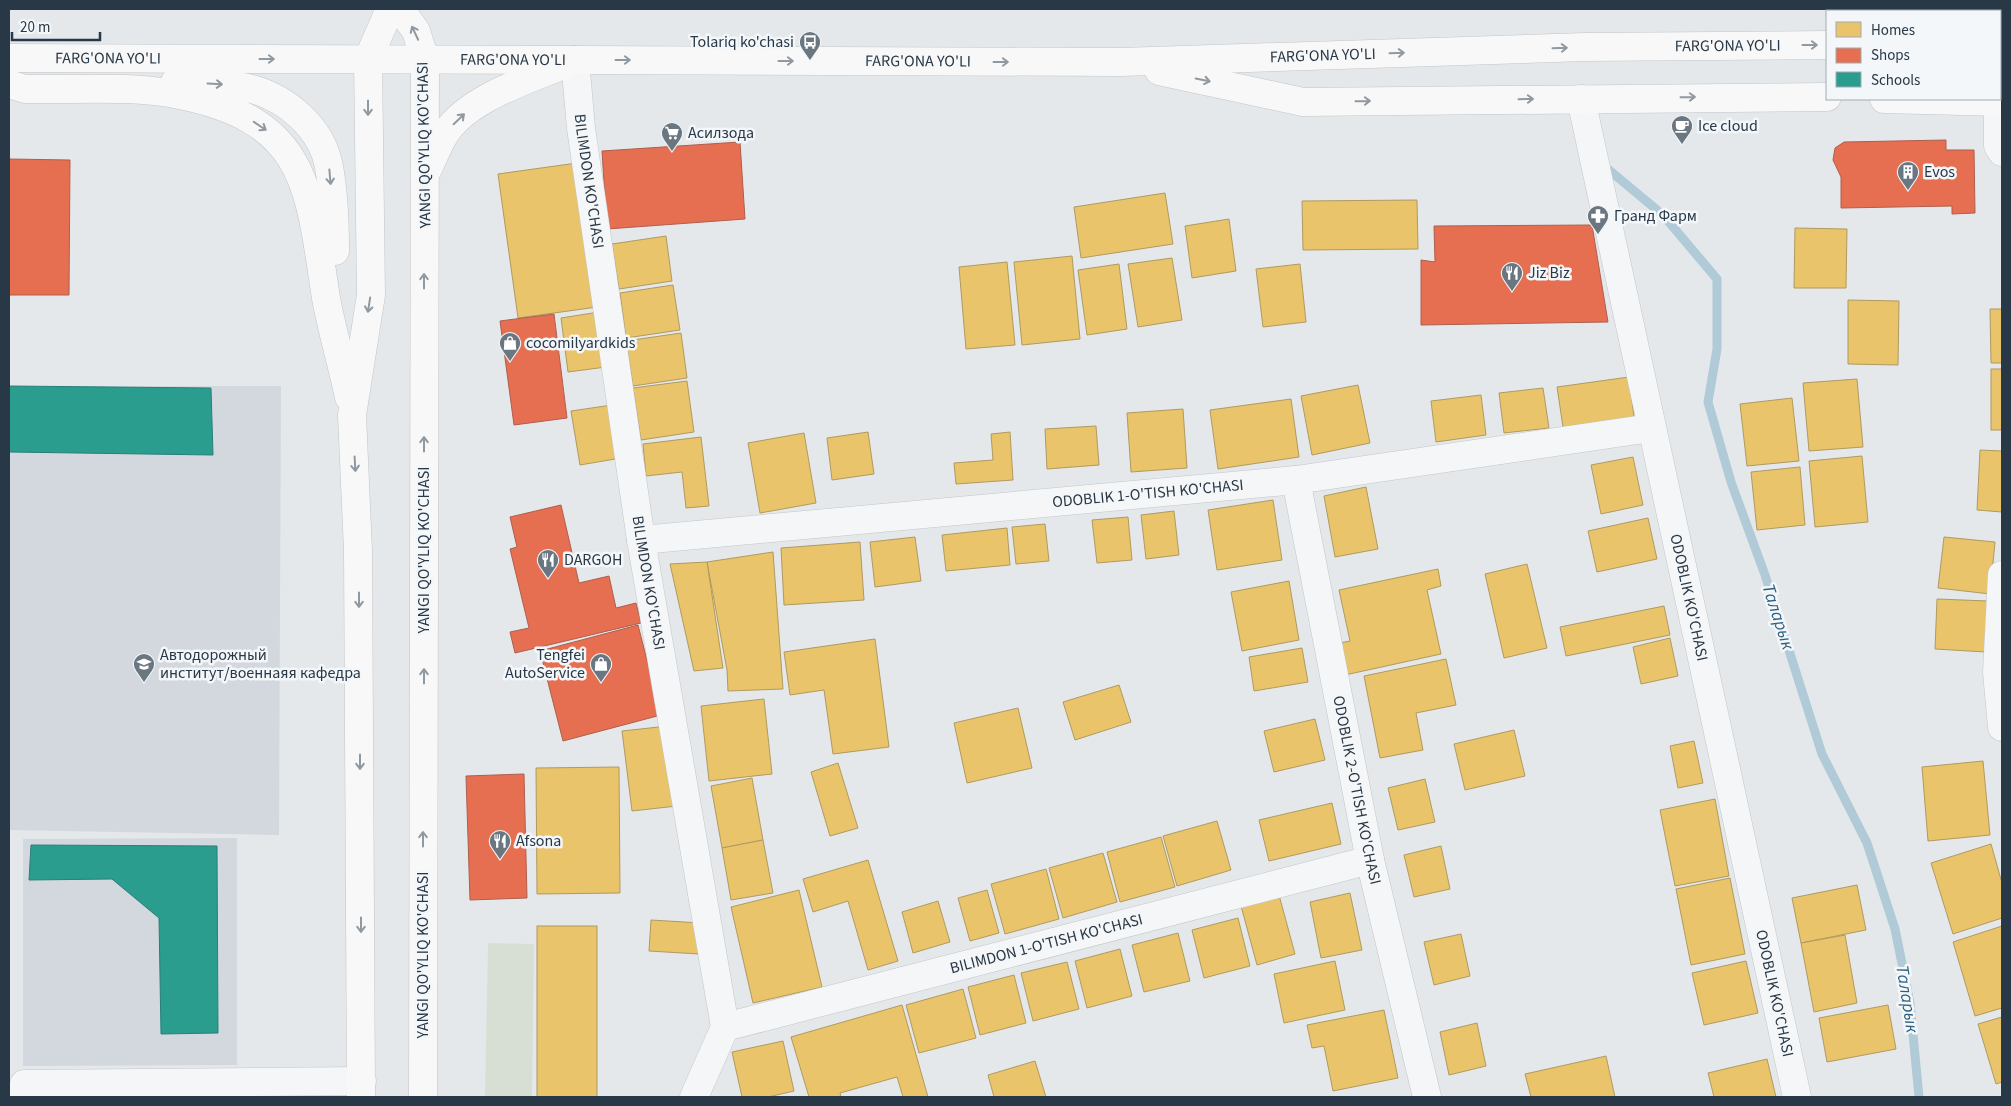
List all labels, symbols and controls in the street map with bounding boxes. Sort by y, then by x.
scale bar [12,10,100,42]
legend [1826,10,2001,100]
text: 20 m [20,17,50,38]
text: Homes [1871,20,1915,41]
one-way arrow [410,26,419,41]
bus stop icon: Tolariq ko'chasi [798,30,822,61]
place label: Tolariq ko'chasi [690,31,794,53]
street label: FARG'ONA YO'LI [1675,34,1781,57]
one-way arrow [1801,40,1817,50]
street label: FARG'ONA YO'LI [1270,43,1376,68]
one-way arrow [1551,43,1567,52]
text: Shops [1871,45,1910,66]
street label: FARG'ONA YO'LI [55,47,161,70]
one-way arrow [1388,48,1405,58]
street label: FARG'ONA YO'LI [460,49,566,71]
street label: FARG'ONA YO'LI [865,50,971,72]
one-way arrow [259,54,275,64]
one-way arrow [615,55,631,65]
one-way arrow [778,56,794,66]
one-way arrow [992,57,1009,67]
street label: YANGI QO'YLIQ KO'CHASI [412,61,436,230]
text: Schools [1871,70,1920,91]
one-way arrow [1194,76,1210,86]
one-way arrow [206,80,222,89]
one-way arrow [1680,93,1696,102]
one-way arrow [1517,94,1533,104]
one-way arrow [1354,96,1371,106]
one-way arrow [363,100,373,116]
one-way arrow [453,113,466,125]
street label: BILIMDON KO'CHASI [569,113,609,250]
cafe icon: Ice cloud [1670,114,1694,145]
place label: Ice cloud [1698,115,1758,137]
one-way arrow [253,121,267,131]
supermarket icon: Асилзода [660,121,684,152]
place label: Асилзода [688,122,754,144]
building icon: Evos [1896,160,1920,191]
place label: Evos [1924,161,1955,183]
one-way arrow [325,168,334,184]
pharmacy icon: Гранд Фарм [1586,204,1610,235]
place label: Гранд Фарм [1614,205,1697,227]
restaurant icon: Jiz Biz [1500,261,1524,292]
place label: Jiz Biz [1528,262,1570,284]
one-way arrow [419,273,429,290]
one-way arrow [364,297,374,313]
shop icon: cocomilyardkids [498,331,522,362]
place label: cocomilyardkids [526,332,636,354]
one-way arrow [419,436,429,452]
one-way arrow [350,455,359,471]
street label: YANGI QO'YLIQ KO'CHASI [413,467,435,634]
street label: ODOBLIK 1-O'TISH KO'CHASI [1051,474,1245,513]
street label: BILIMDON KO'CHASI [627,514,671,652]
street label: ODOBLIK KO'CHASI [1664,532,1713,663]
restaurant icon: DARGOH [536,548,560,579]
place label: DARGOH [564,549,622,571]
water label: Таларык [1756,581,1801,654]
one-way arrow [354,592,364,608]
place label: Автодорожный институт/военнаяя кафедра [160,644,361,684]
place label: Tengfei AutoService [505,644,585,684]
school or university icon: Автодорожный институт/военнаяя кафедра [132,652,156,683]
shop icon: Tengfei AutoService [589,652,613,683]
one-way arrow [419,668,429,684]
street label: ODOBLIK 2-O'TISH KO'CHASI [1327,694,1387,887]
one-way arrow [355,754,365,770]
restaurant icon: Afsona [488,829,512,860]
place label: Afsona [516,830,561,852]
one-way arrow [418,831,428,847]
street label: YANGI QO'YLIQ KO'CHASI [412,872,434,1039]
street label: BILIMDON 1-O'TISH KO'CHASI [948,908,1145,979]
one-way arrow [356,916,366,933]
street label: ODOBLIK KO'CHASI [1750,928,1799,1059]
water label: Таларык [1889,963,1925,1035]

